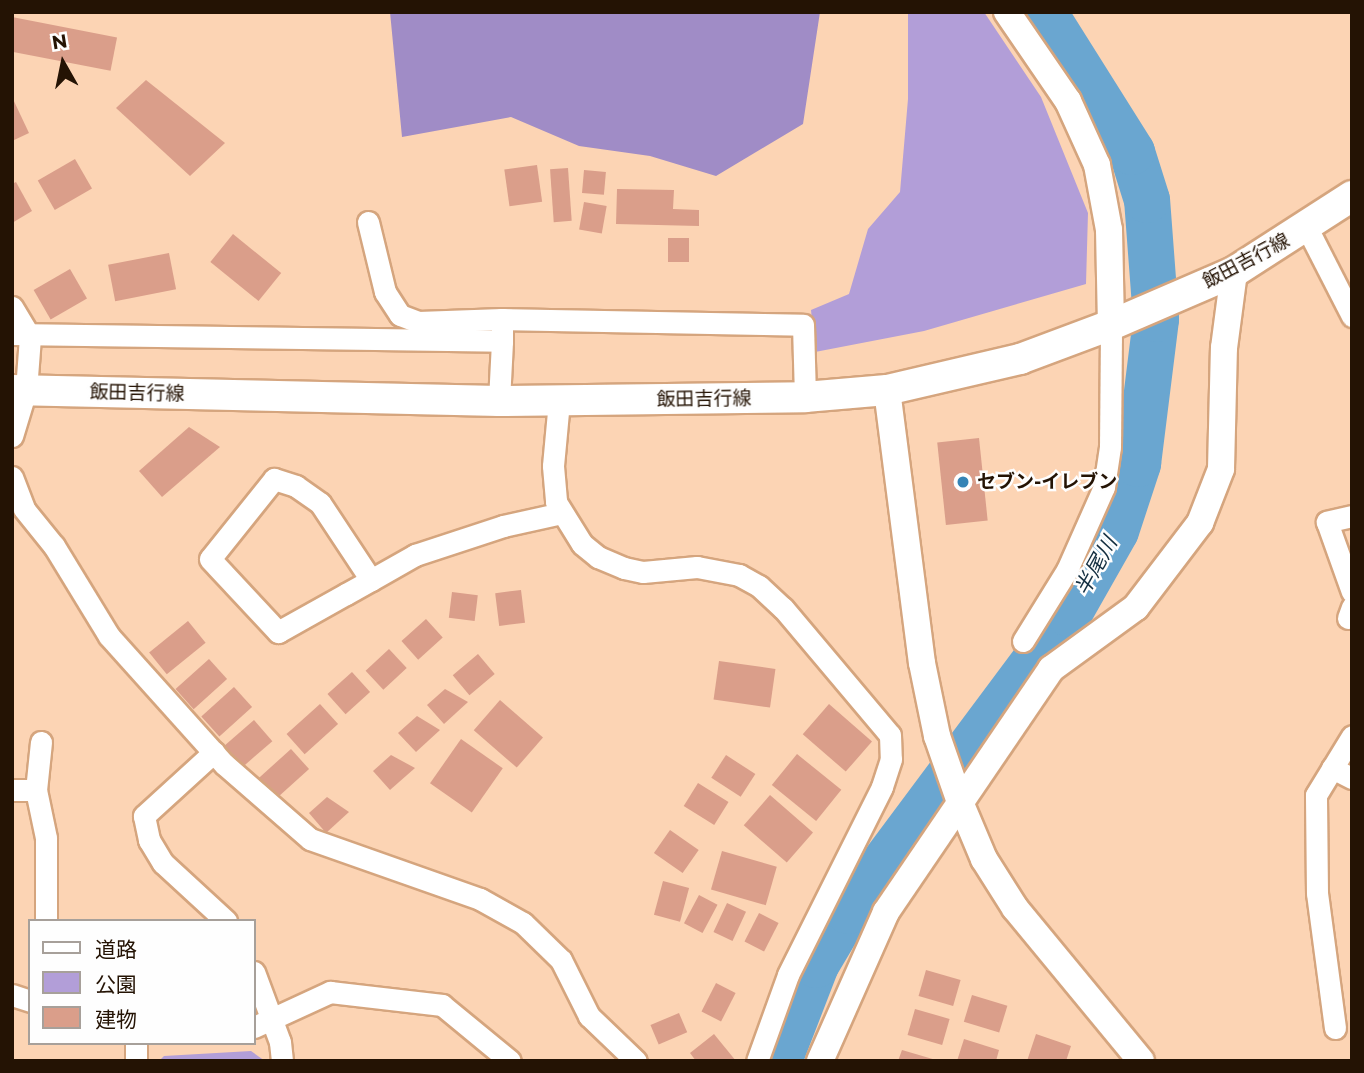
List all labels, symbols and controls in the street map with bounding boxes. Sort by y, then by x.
north arrow [28,28,98,98]
text: N [50,29,69,54]
street label: 飯田吉行線 [1199,229,1293,293]
street label: 飯田吉行線 [89,381,185,405]
street label: 飯田吉行線 [656,387,752,411]
place label: セブン-イレブン [977,471,1117,493]
marker: セブン-イレブン [955,474,971,490]
water label: 半尾川 [1070,532,1122,600]
legend [28,919,256,1045]
text: 道路 [95,937,137,962]
text: 公園 [95,972,137,997]
text: 建物 [95,1007,137,1032]

